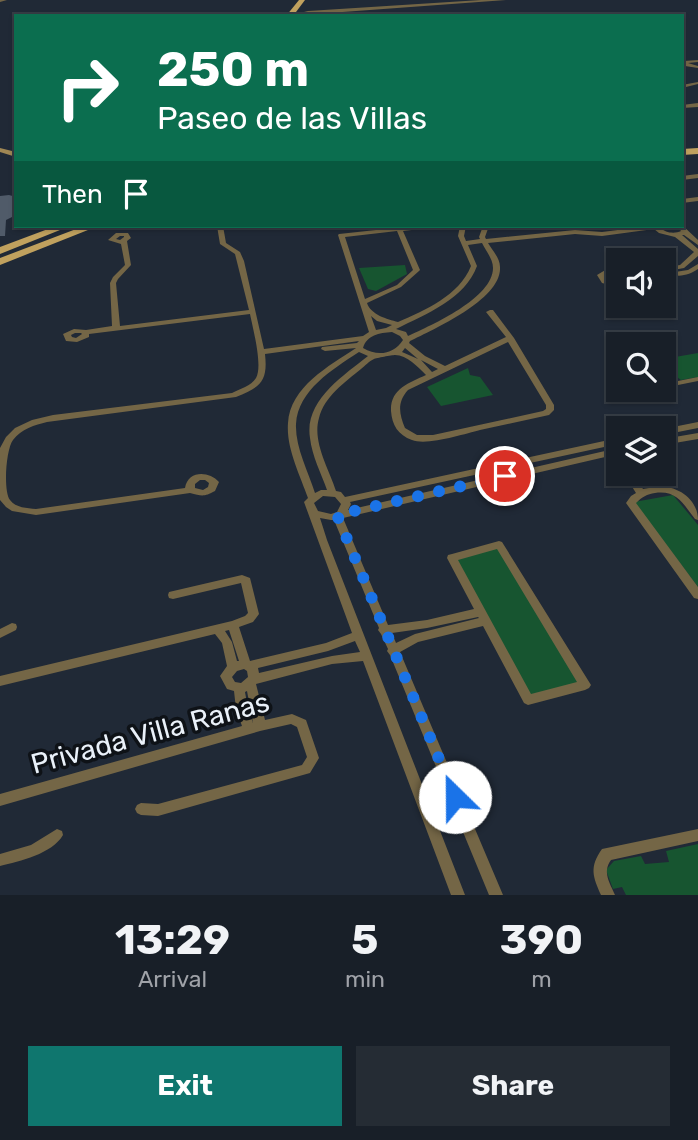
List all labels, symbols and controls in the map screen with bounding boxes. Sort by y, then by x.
text: 250 m [157,40,309,98]
icon: right [42,42,133,133]
text: Paseo de las Villas [157,99,427,137]
icon: arrive [117,175,155,213]
text: Then [42,179,103,210]
map controls [606,248,676,486]
button: sound [606,248,676,318]
button: search [606,332,676,402]
button: layers [606,416,676,486]
pin [475,446,535,506]
icon: arrive [486,457,524,495]
street label: Privada Villa Ranas [27,685,273,781]
position arrow [418,760,492,834]
text: 13:29 [115,915,230,965]
text: 5 [351,915,379,965]
text: 390 [500,915,583,965]
text: Arrival [138,965,207,993]
text: min [345,965,385,993]
text: m [531,965,552,993]
button: Exit [28,1046,342,1126]
button: Share [356,1046,670,1126]

